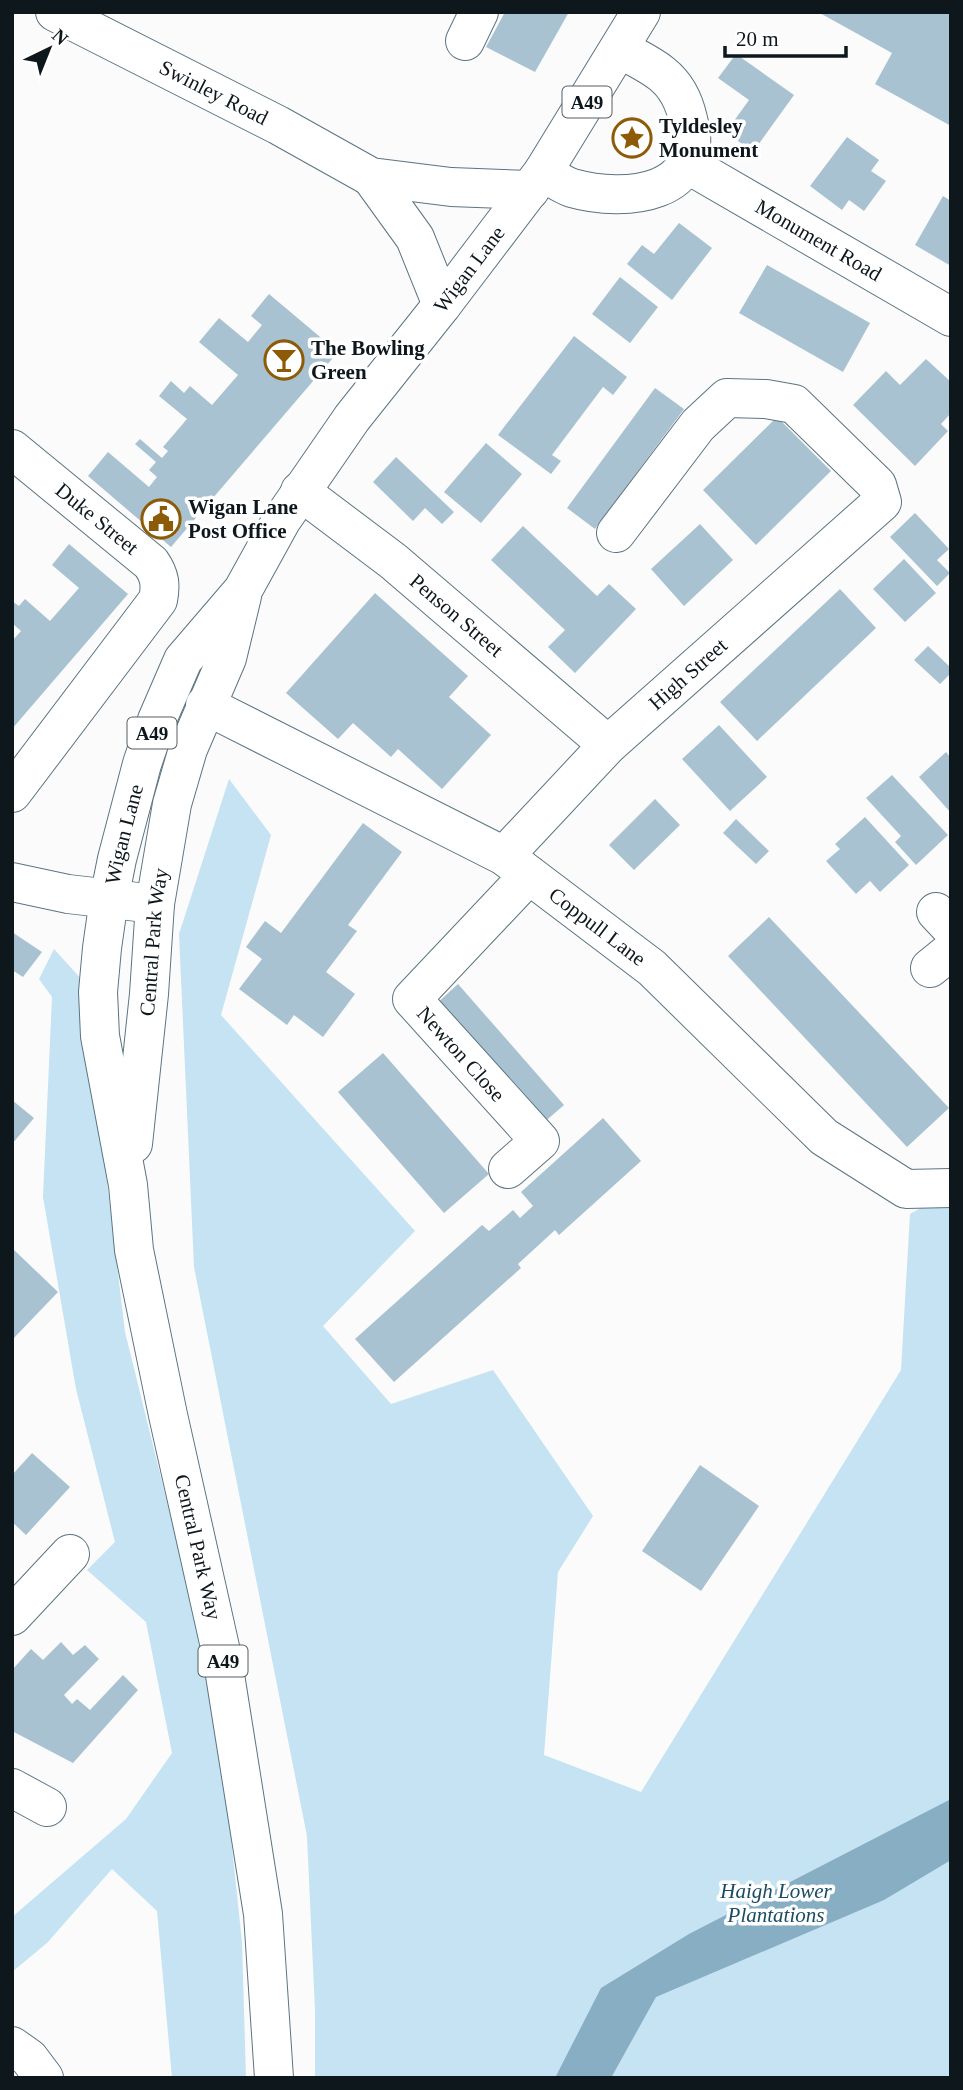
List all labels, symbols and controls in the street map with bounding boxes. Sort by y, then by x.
north arrow [14,14,84,84]
scale bar [725,14,846,58]
text: N [48,25,73,49]
text: 20 m [736,27,779,51]
street label: Swinley Road [156,55,272,130]
road number: A49 [562,86,612,118]
place label: Tyldesley Monument [659,114,758,162]
place icon: Tyldesley Monument [611,117,653,159]
street label: Monument Road [751,194,886,286]
street label: Wigan Lane [429,221,510,317]
place label: The Bowling Green [311,336,425,384]
bar icon: The Bowling Green [263,339,305,381]
street label: Duke Street [51,478,143,560]
place label: Wigan Lane Post Office [188,495,298,543]
public building icon: Wigan Lane Post Office [140,498,182,540]
street label: Penson Street [405,569,508,662]
street label: High Street [644,633,732,715]
road number: A49 [128,718,176,748]
street label: Wigan Lane [100,782,148,886]
street label: Central Park Way [135,866,173,1017]
street label: Coppull Lane [544,882,650,971]
street label: Newton Close [412,1002,510,1106]
street label: Central Park Way [170,1472,226,1622]
road number: A49 [198,1646,248,1676]
park label: Haigh Lower Plantations [719,1879,833,1927]

